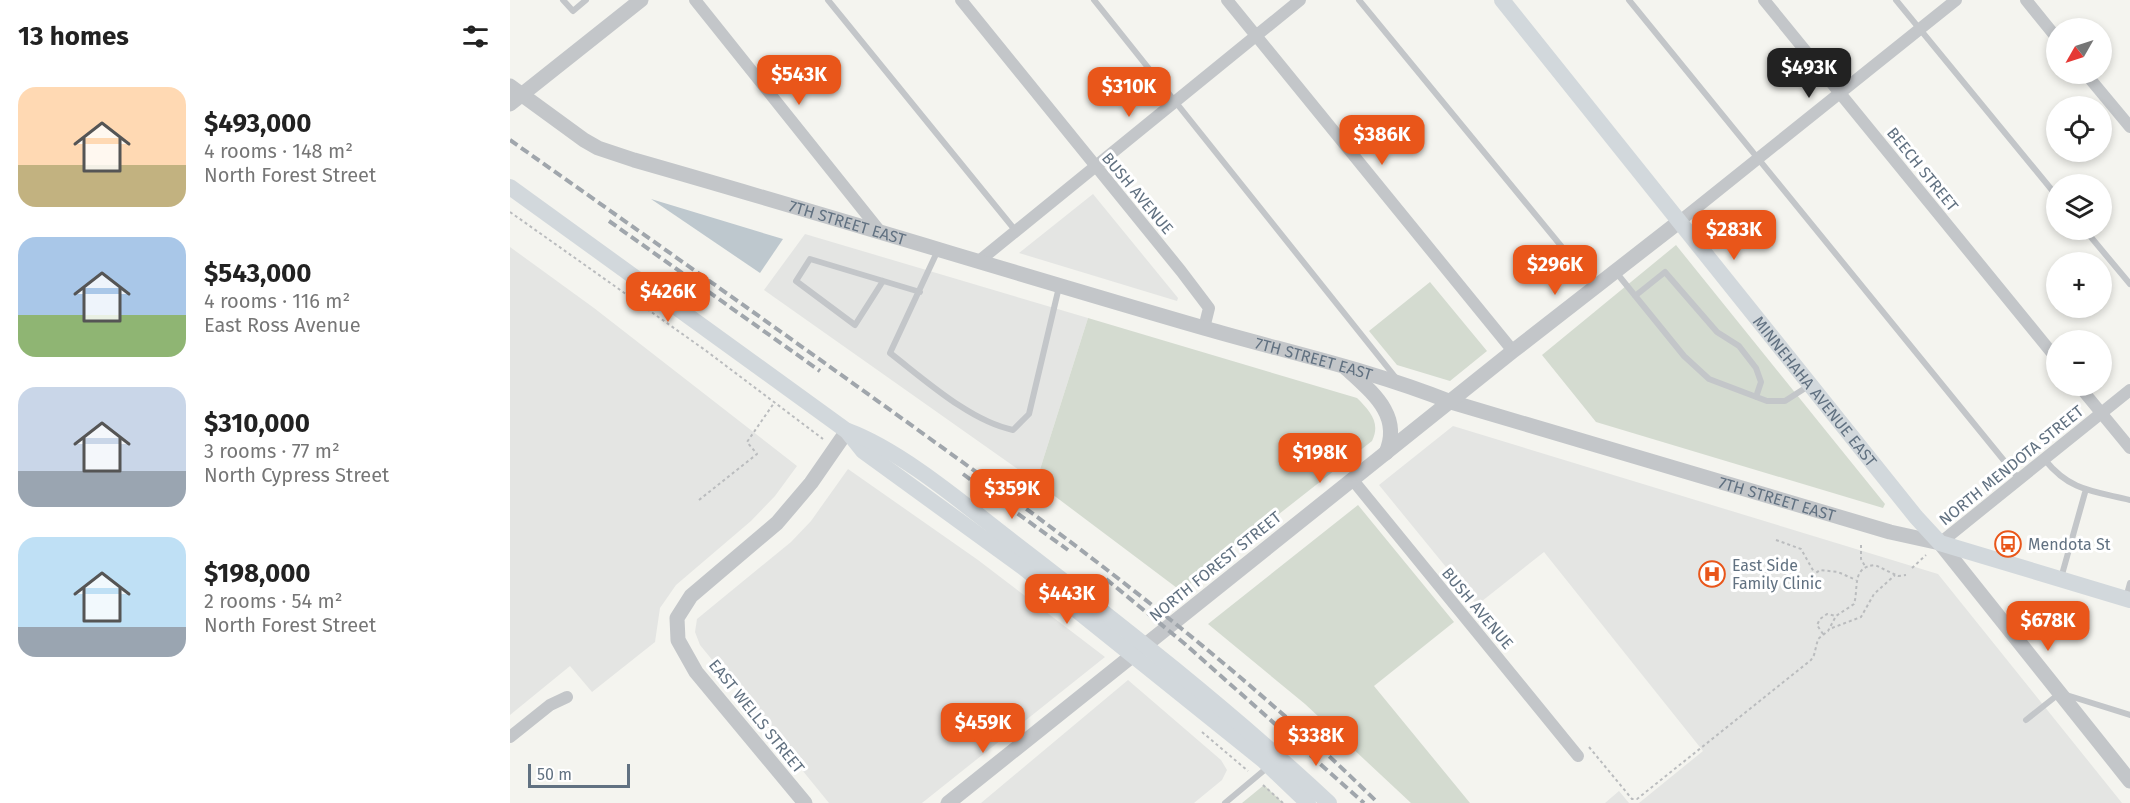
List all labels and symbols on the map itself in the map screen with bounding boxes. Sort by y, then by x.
north arrow [2046,18,2112,84]
pin: $493K [1767,48,1851,99]
pin: $543K [757,55,841,106]
pin: $310K [1087,67,1171,118]
pin: $386K [1340,115,1424,166]
street label: BEECH STREET [1883,124,1963,216]
street label: BUSH AVENUE [1098,149,1177,238]
street label: 7TH STREET EAST [787,196,909,249]
pin: $283K [1692,210,1776,261]
pin: $296K [1513,245,1597,296]
pin: $426K [626,272,710,323]
street label: MINNEHAHA AVENUE EAST [1749,312,1881,471]
street label: 7TH STREET EAST [1253,334,1375,384]
street label: NORTH MENDOTA STREET [1935,401,2088,529]
pin: $198K [1278,433,1362,484]
pin: $359K [970,469,1054,520]
street label: 7TH STREET EAST [1716,473,1838,526]
street label: NORTH FOREST STREET [1146,507,1286,625]
bus stop icon: Mendota St [1993,529,2023,559]
place label: Mendota St [2028,535,2111,554]
place label: East Side Family Clinic [1732,556,1822,593]
hospital icon: East Side Family Clinic [1697,559,1727,589]
street label: BUSH AVENUE [1438,564,1517,653]
pin: $443K [1025,574,1109,625]
pin: $678K [2006,601,2090,652]
street label: EAST WELLS STREET [705,656,809,778]
pin: $459K [941,703,1025,754]
pin: $338K [1274,716,1358,767]
scale bar [528,761,630,788]

